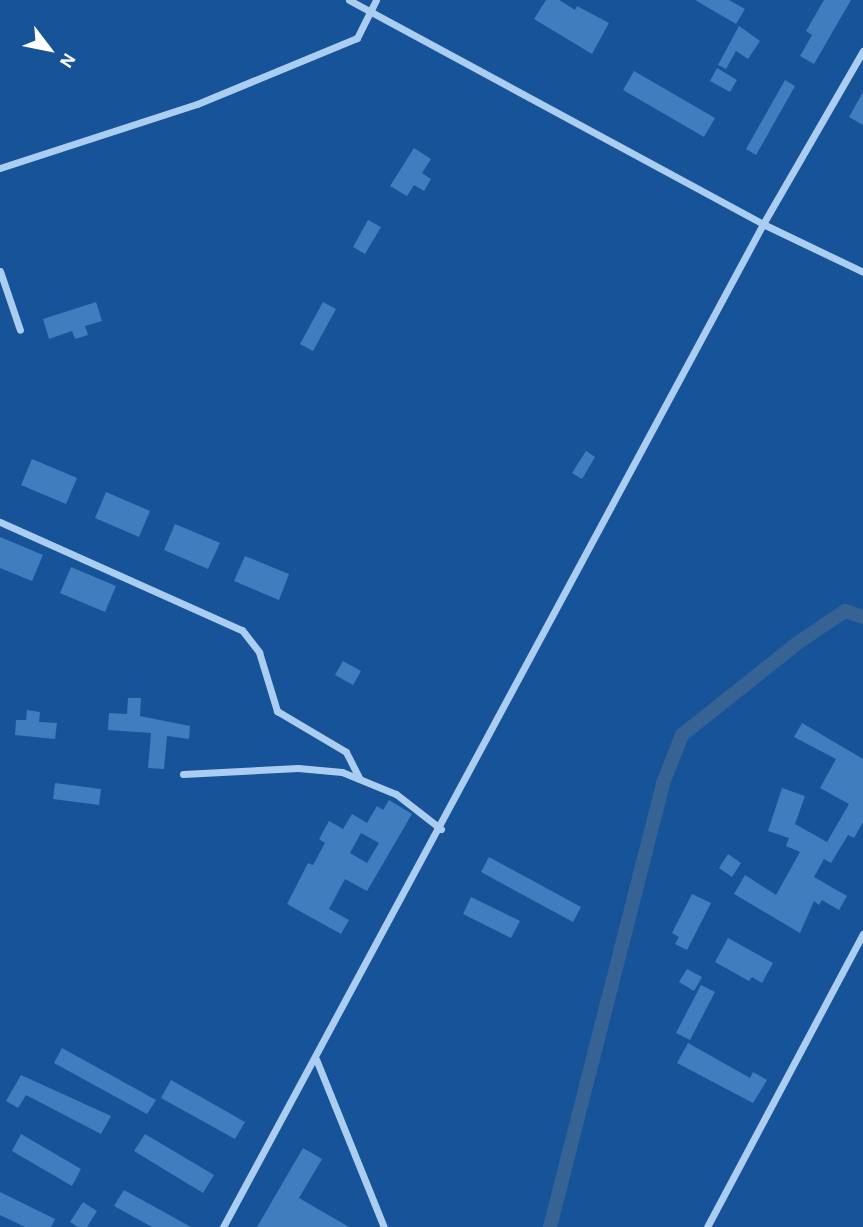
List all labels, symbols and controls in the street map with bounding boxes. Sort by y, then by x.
north arrow [14,14,84,84]
text: N [56,50,79,71]

